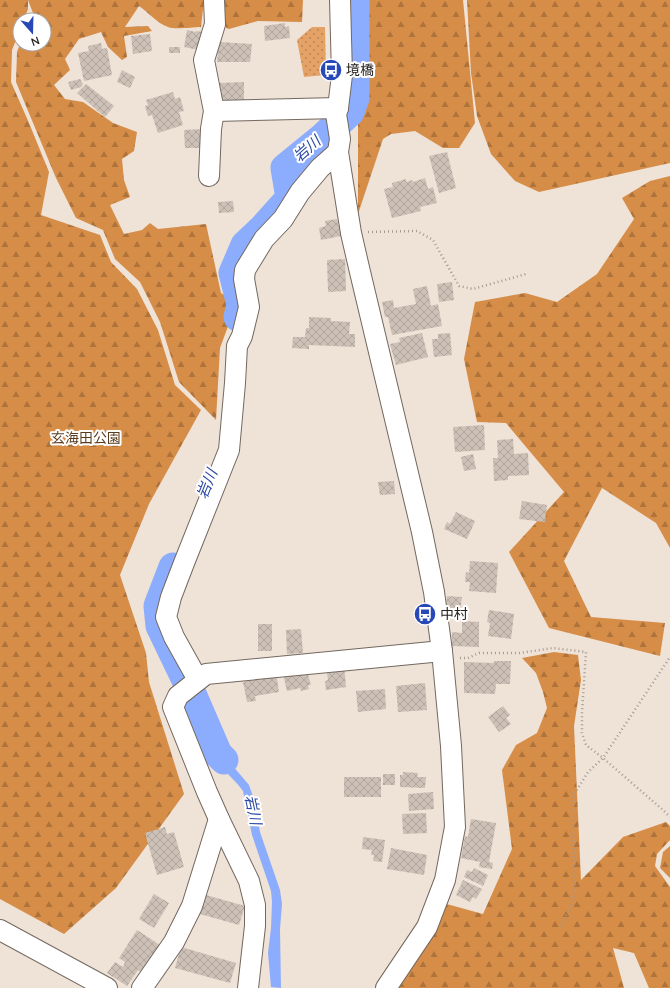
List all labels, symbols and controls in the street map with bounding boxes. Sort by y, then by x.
north arrow [12,12,52,52]
text: N [29,33,42,49]
bus stop icon: 境橋 [318,57,344,83]
place label: 境橋 [346,61,374,79]
water label: 岩川 [289,130,326,166]
park label: 玄海田公園 [51,429,121,447]
water label: 岩川 [192,464,222,501]
bus stop icon: 中村 [412,601,438,627]
place label: 中村 [440,605,468,623]
water label: 岩川 [241,793,266,828]

